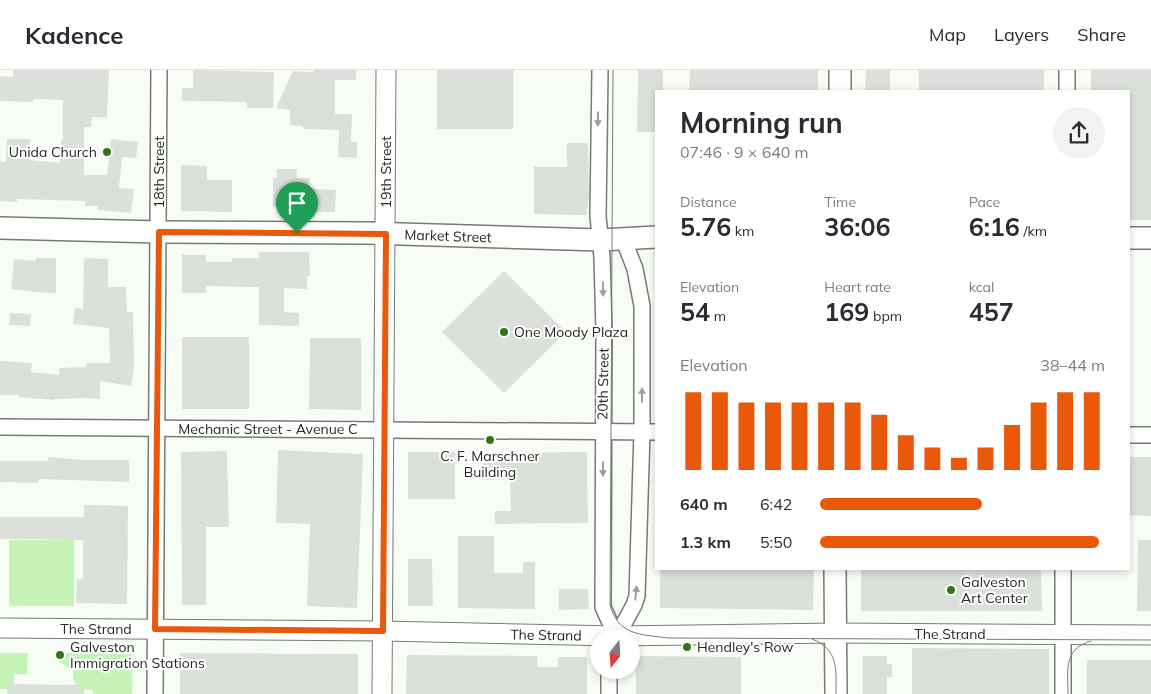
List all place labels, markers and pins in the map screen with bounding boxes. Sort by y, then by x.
place label: Unida Church [9,143,97,161]
marker: Unida Church [101,146,113,158]
pin [276,182,318,233]
place label: One Moody Plaza [514,323,628,341]
marker: One Moody Plaza [498,326,510,338]
marker: C. F. Marschner Building [484,434,496,446]
place label: C. F. Marschner Building [440,447,541,481]
place label: Galveston Art Center [961,573,1029,607]
marker: Galveston Art Center [945,584,957,596]
place label: Galveston Immigration Stations [70,638,205,672]
place label: Hendley's Row [697,638,794,656]
marker: Hendley's Row [681,641,693,653]
marker: Galveston Immigration Stations [54,649,66,661]

